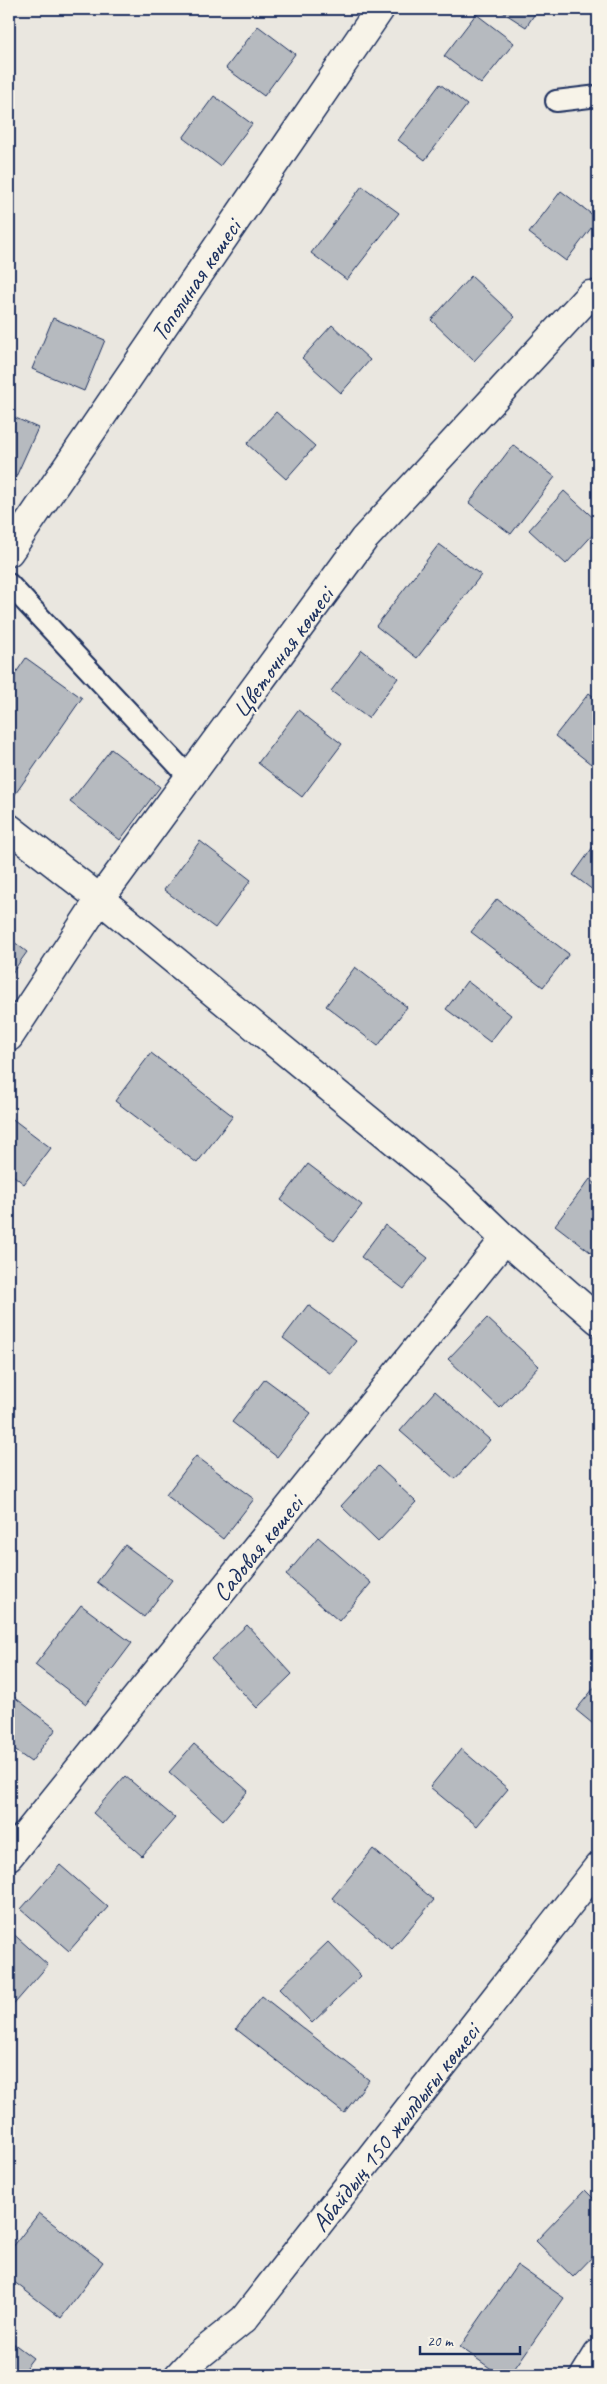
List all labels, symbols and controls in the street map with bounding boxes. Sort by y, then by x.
street label: Тополиная көшесі [143,211,250,348]
street label: Цветочная көшесі [225,578,343,724]
street label: Садовая көшесі [205,1486,312,1608]
street label: Абайдың 150 жылдығы көшесі [304,2014,489,2238]
scale bar [420,2324,520,2356]
text: 20 m [427,2332,454,2351]

